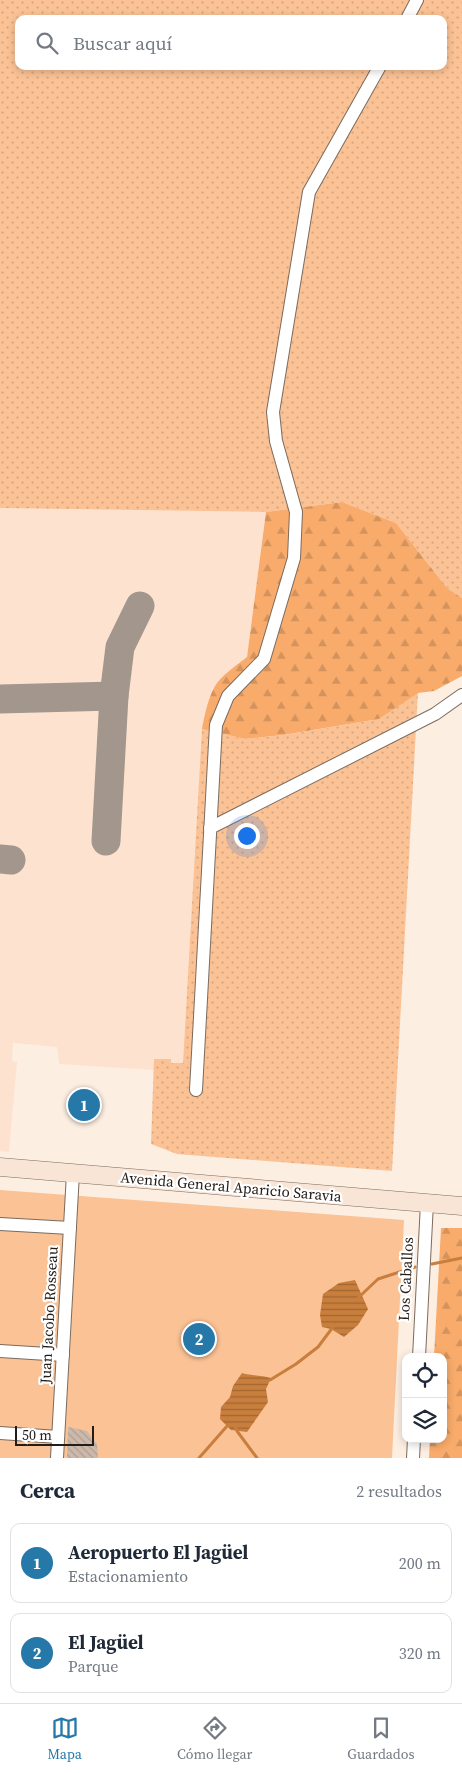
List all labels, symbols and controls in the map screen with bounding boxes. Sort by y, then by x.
search box [15,15,447,70]
icon: search [33,29,61,57]
text: Buscar aquí [73,30,172,56]
your location [234,823,260,849]
pin: 1 [68,1086,100,1124]
street label: Avenida General Aparicio Saravia [120,1166,343,1207]
street label: Los Caballos [393,1236,418,1322]
street label: Juan Jacobo Rosseau [34,1246,63,1385]
pin: 2 [183,1320,215,1358]
map controls [402,1353,447,1443]
button: locate [402,1353,447,1398]
button: layers [402,1398,447,1443]
scale bar [15,1423,94,1446]
text: 50 m [22,1425,52,1445]
text: Cerca [20,1476,75,1505]
text: 2 resultados [356,1480,442,1502]
text: Aeropuerto El Jagüel [68,1539,248,1565]
text: 1 [33,1552,41,1574]
text: 200 m [399,1552,441,1574]
text: Estacionamiento [68,1565,188,1587]
text: El Jagüel [68,1629,144,1655]
text: 2 [33,1642,41,1664]
text: 320 m [399,1642,441,1664]
text: Parque [68,1655,118,1677]
tab: Mapa [47,1714,82,1764]
tab: Cómo llegar [177,1714,252,1764]
tab: Guardados [347,1714,415,1764]

